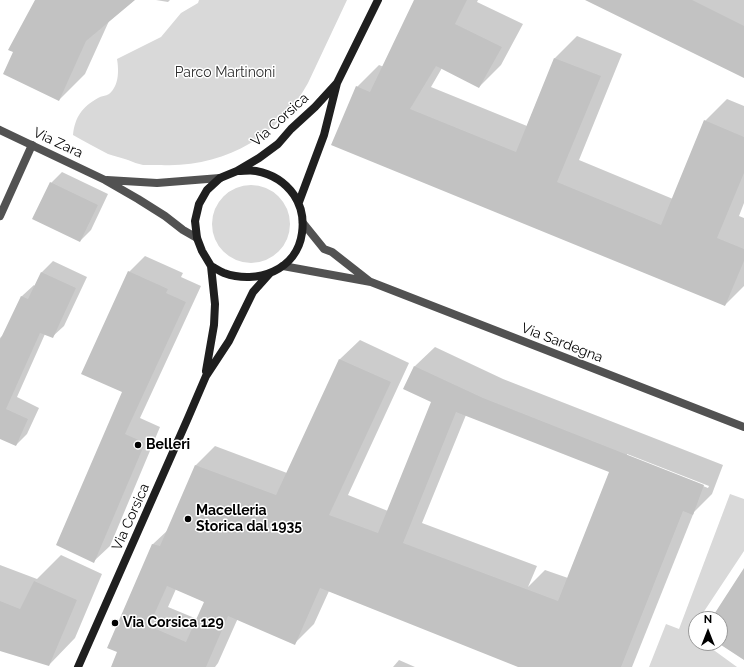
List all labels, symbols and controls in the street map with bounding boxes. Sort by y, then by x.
park label: Parco Martinoni [175,65,275,81]
street label: Via Corsica [248,90,312,150]
street label: Via Zara [31,124,85,162]
street label: Via Sardegna [519,320,605,366]
place label: Belleri [146,437,190,453]
marker: Belleri [133,440,143,450]
street label: Via Corsica [109,481,153,553]
place label: Macelleria Storica dal 1935 [196,503,302,536]
marker: Macelleria Storica dal 1935 [183,514,193,524]
north arrow [688,611,728,651]
text: N [704,613,712,626]
place label: Via Corsica 129 [123,615,224,631]
marker: Via Corsica 129 [110,618,120,628]

